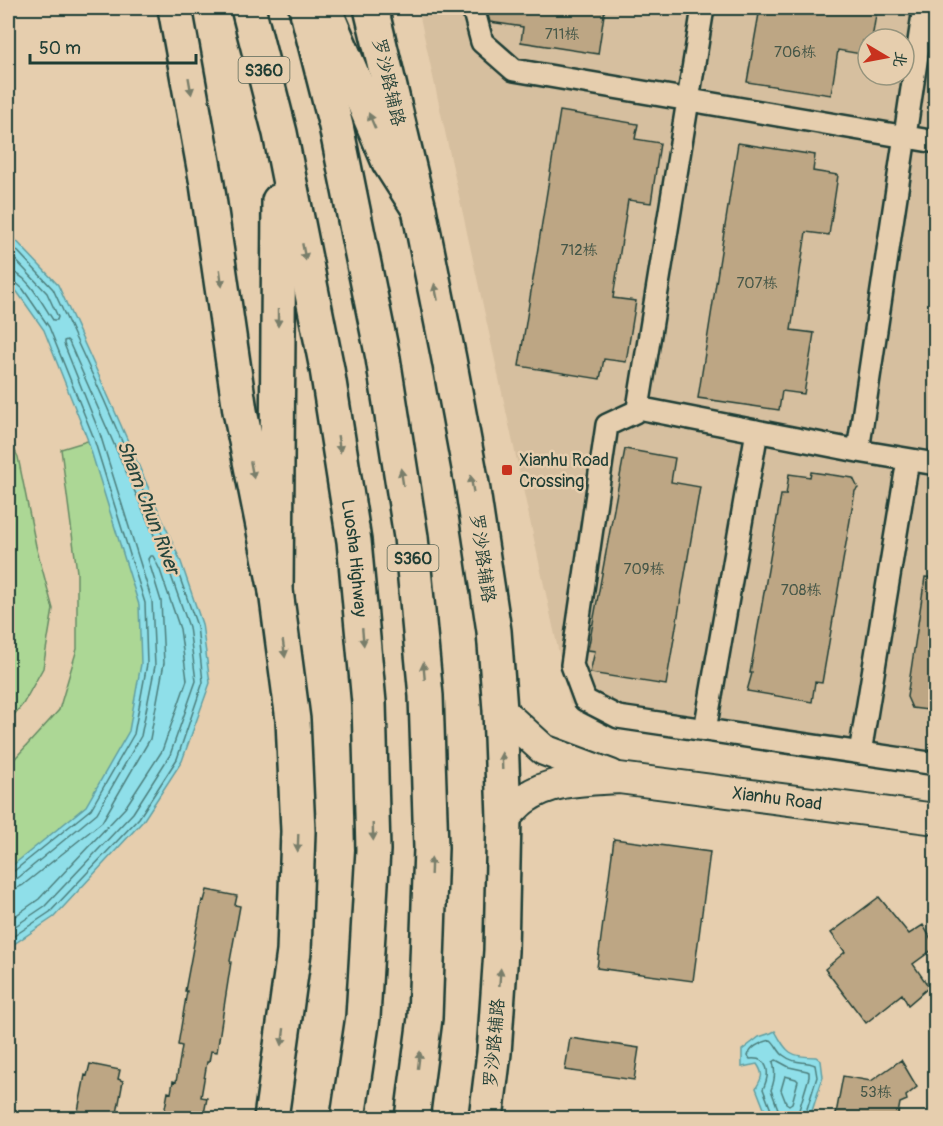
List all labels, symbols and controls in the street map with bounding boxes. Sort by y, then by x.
house number: 711栋 [545,25,579,44]
scale bar [30,27,196,65]
north arrow [856,27,916,87]
street label: 罗沙路辅路 [367,36,410,129]
text: 50 m [39,37,81,60]
house number: 706栋 [774,43,816,62]
text: 北 [889,50,911,69]
road number: S360 [238,57,290,83]
one-way arrow [185,76,194,95]
one-way arrow [367,111,377,129]
house number: 712栋 [560,241,598,260]
one-way arrow [300,243,309,262]
one-way arrow [216,269,225,288]
house number: 707栋 [736,274,778,293]
one-way arrow [431,282,440,301]
one-way arrow [273,308,283,327]
one-way arrow [335,435,344,454]
water label: Sham Chun River [111,437,187,580]
place label: Xianhu Road Crossing [519,449,609,493]
one-way arrow [248,461,257,480]
marker: Xianhu Road Crossing [500,463,514,477]
one-way arrow [397,468,406,487]
one-way arrow [467,474,476,493]
street label: Luosha Highway [336,498,372,618]
street label: 罗沙路辅路 [465,512,500,604]
road number: S360 [388,545,438,571]
house number: 709栋 [624,560,664,579]
house number: 708栋 [781,581,821,600]
one-way arrow [358,628,368,647]
one-way arrow [279,639,288,658]
one-way arrow [419,662,429,681]
one-way arrow [497,751,506,770]
street label: Xianhu Road [731,782,824,816]
one-way arrow [368,823,377,842]
one-way arrow [293,833,302,852]
one-way arrow [426,856,435,875]
one-way arrow [495,967,504,986]
street label: 罗沙路辅路 [479,997,510,1089]
one-way arrow [278,1028,287,1047]
one-way arrow [415,1051,424,1070]
house number: 53栋 [860,1083,892,1102]

